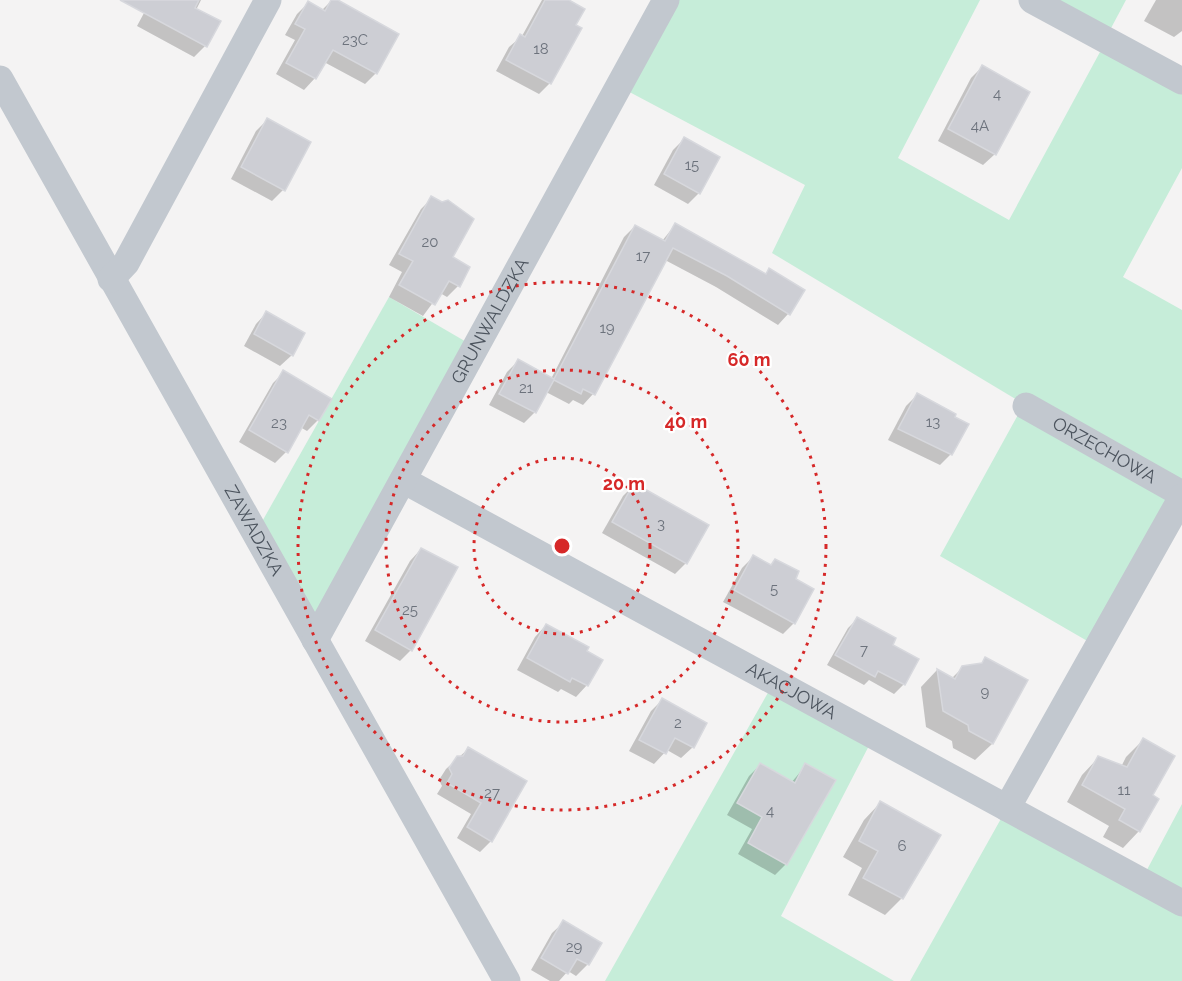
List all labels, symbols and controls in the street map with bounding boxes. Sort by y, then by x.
house number: 23C [342,31,368,49]
house number: 18 [533,40,549,58]
house number: 4 [993,85,1001,103]
house number: 4A [971,117,989,135]
house number: 15 [685,156,699,174]
house number: 20 [422,233,439,251]
house number: 17 [636,247,650,265]
street label: GRUNWALDZKA [447,254,533,387]
house number: 19 [599,319,615,337]
text: 60 m [727,349,771,370]
house number: 21 [519,379,534,397]
text: 40 m [665,411,707,432]
street label: ORZECHOWA [1049,412,1160,487]
house number: 13 [926,413,940,431]
house number: 23 [271,414,287,432]
text: 20 m [603,473,645,494]
street label: ZAWADZKA [221,482,288,579]
house number: 3 [657,515,665,533]
centre of rings [552,536,572,556]
house number: 5 [770,580,778,598]
house number: 25 [402,601,418,619]
house number: 7 [860,641,868,659]
street label: AKACJOWA [743,658,840,723]
house number: 9 [981,683,990,701]
house number: 2 [674,714,682,732]
house number: 11 [1118,781,1131,799]
house number: 27 [484,784,500,802]
house number: 4 [766,802,774,820]
house number: 6 [897,837,907,855]
house number: 29 [566,938,583,956]

